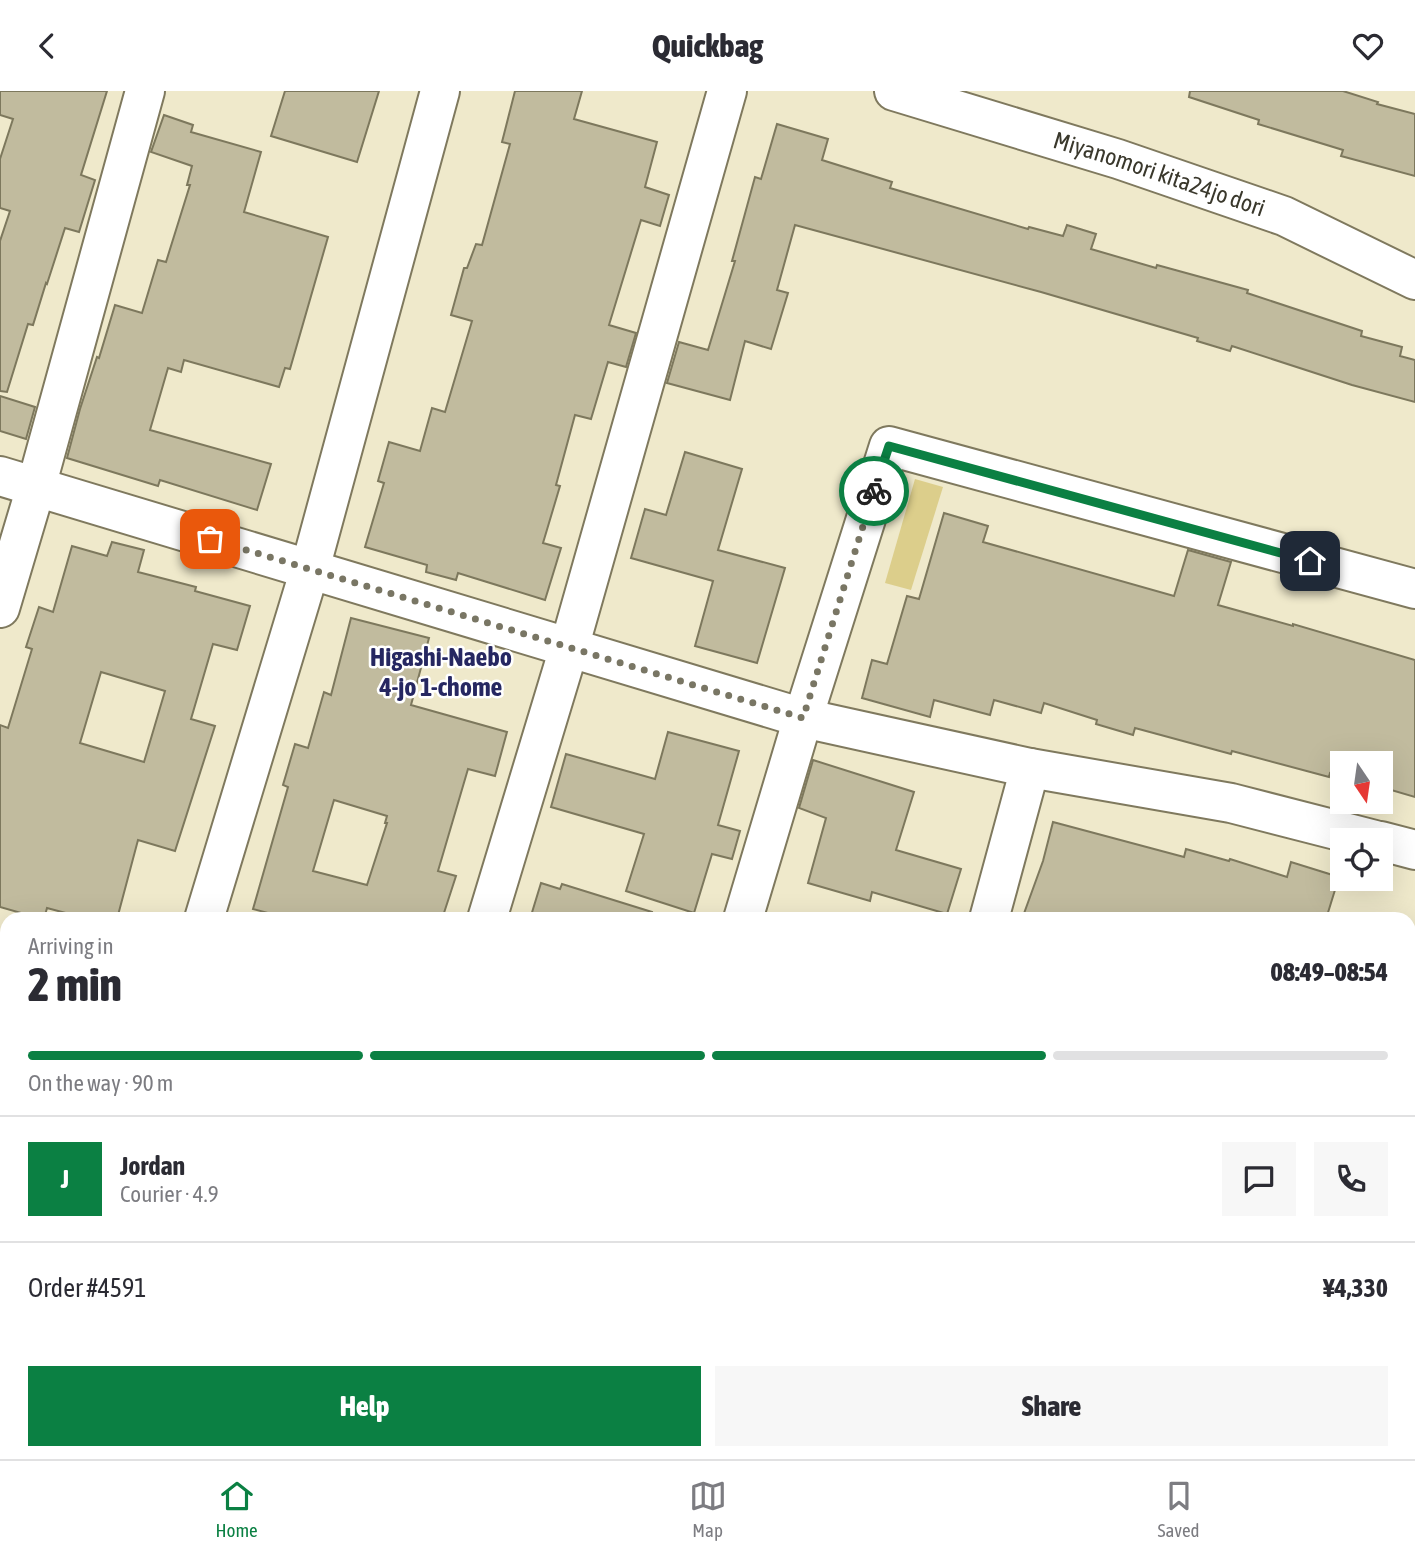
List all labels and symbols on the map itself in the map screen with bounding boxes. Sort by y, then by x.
street label: Miyanomori kita24jo dori [1050,126,1269,221]
courier [839,456,909,526]
pin [180,509,240,569]
pin [1280,531,1340,591]
district label: Higashi-Naebo 4-jo 1-chome [370,642,512,702]
north arrow [1330,751,1393,814]

